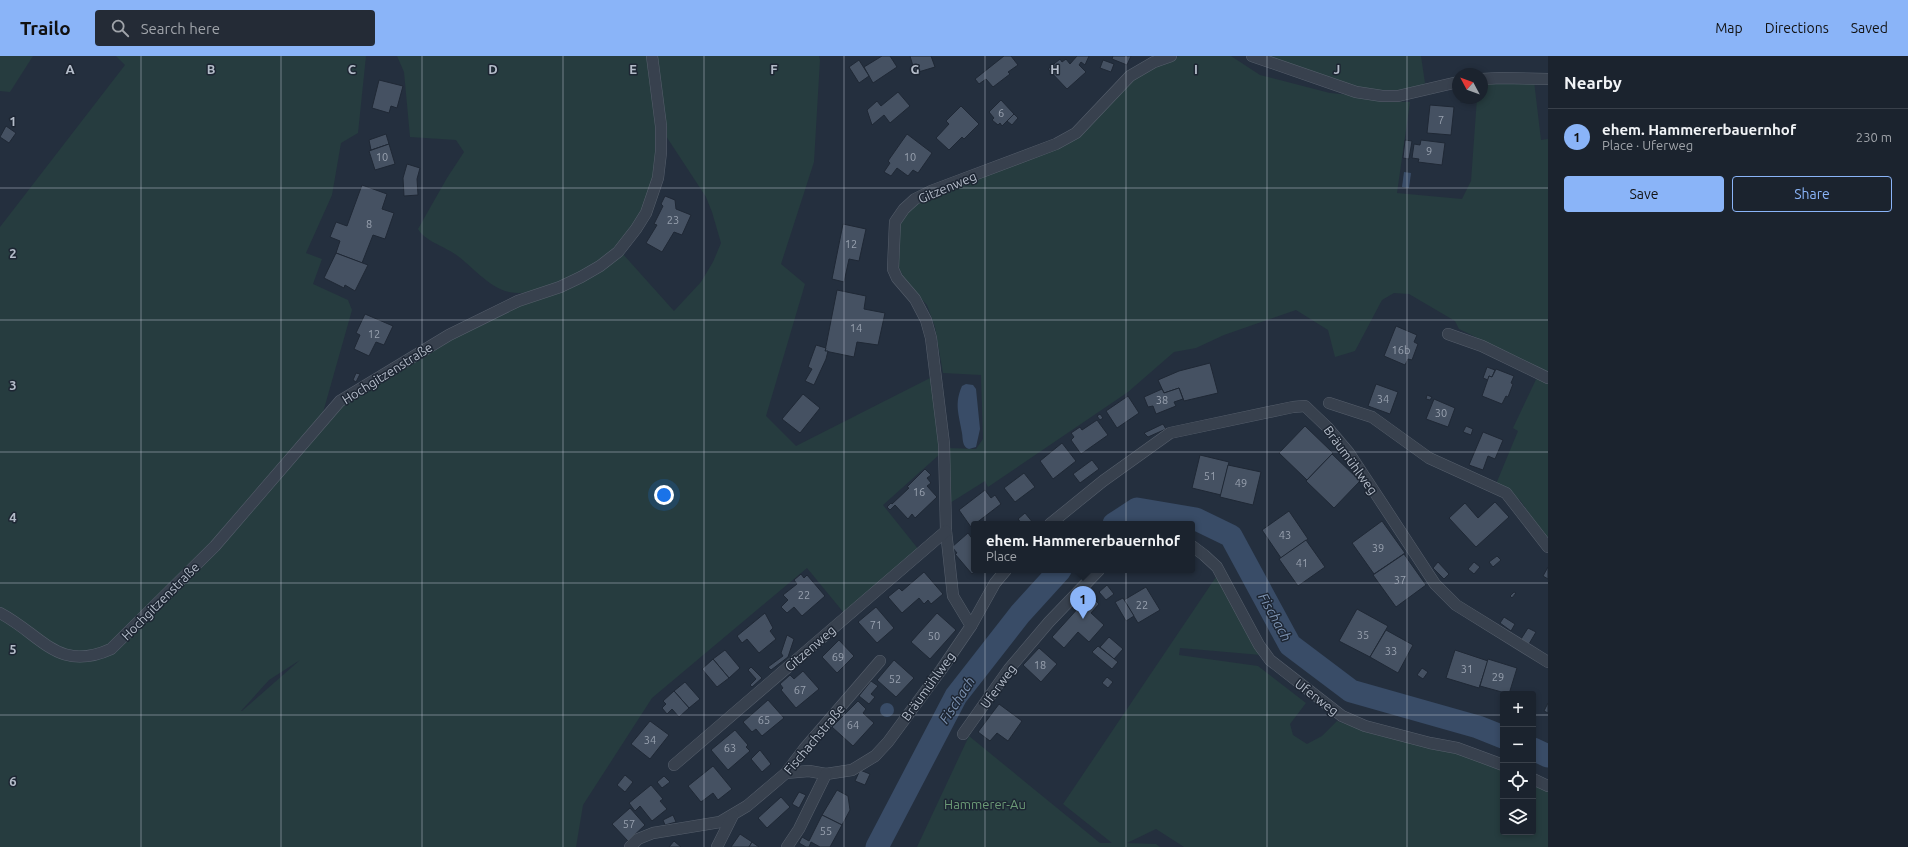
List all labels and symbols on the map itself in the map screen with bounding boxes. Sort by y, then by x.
text: A [65,62,75,76]
text: B [207,62,216,76]
text: C [348,62,357,76]
text: D [488,62,498,76]
text: E [629,62,637,76]
text: F [770,62,778,76]
text: G [911,62,920,76]
text: H [1050,62,1060,76]
text: I [1194,62,1198,76]
text: J [1334,62,1340,76]
north arrow [1452,68,1488,104]
house number: 6 [998,107,1004,119]
text: 1 [9,114,17,128]
house number: 7 [1438,114,1444,126]
house number: 9 [1426,145,1432,157]
house number: 10 [376,151,388,163]
house number: 10 [904,151,916,163]
street label: Gitzenweg [916,168,978,206]
house number: 23 [667,214,679,226]
house number: 8 [366,218,372,230]
house number: 12 [845,238,857,250]
text: 2 [9,246,17,260]
house number: 14 [850,322,862,334]
house number: 12 [368,328,380,340]
street label: Hochgitzenstraße [339,340,435,406]
house number: 16b [1392,344,1410,356]
text: 3 [9,378,17,392]
house number: 34 [1377,393,1389,405]
house number: 38 [1156,394,1168,406]
house number: 30 [1435,407,1447,419]
street label: Bräumühlweg [1321,423,1381,497]
house number: 51 [1204,470,1216,482]
house number: 49 [1235,477,1247,489]
your location [654,485,674,505]
house number: 16 [913,486,925,498]
text: 4 [9,510,17,524]
house number: 43 [1279,529,1291,541]
house number: 39 [1372,542,1384,554]
house number: 41 [1296,557,1308,569]
street label: Hochgitzenstraße [118,559,202,643]
house number: 37 [1394,574,1406,586]
pin: 1 [1070,586,1096,619]
house number: 22 [798,589,810,601]
water label: Fischach [1255,590,1295,644]
house number: 22 [1136,599,1148,611]
house number: 71 [870,619,882,631]
street label: Gitzenweg [782,622,838,674]
house number: 35 [1357,629,1369,641]
house number: 50 [928,630,940,642]
text: 5 [9,642,17,656]
house number: 33 [1385,645,1397,657]
street label: Bräumühlweg [898,649,958,723]
house number: 69 [832,651,844,663]
house number: 18 [1034,659,1046,671]
street label: Uferweg [977,661,1019,711]
house number: 31 [1461,663,1473,675]
house number: 29 [1492,671,1504,683]
house number: 52 [889,673,901,685]
water label: Fischach [936,674,978,726]
street label: Uferweg [1292,676,1342,718]
house number: 67 [794,684,806,696]
street label: Fischachstraße [781,701,847,777]
house number: 65 [758,714,770,726]
house number: 64 [847,719,859,731]
house number: 34 [644,734,656,746]
house number: 63 [724,742,736,754]
text: 6 [9,774,17,788]
park label: Hammerer-Au [944,797,1026,811]
house number: 57 [623,818,635,830]
house number: 55 [820,825,832,837]

